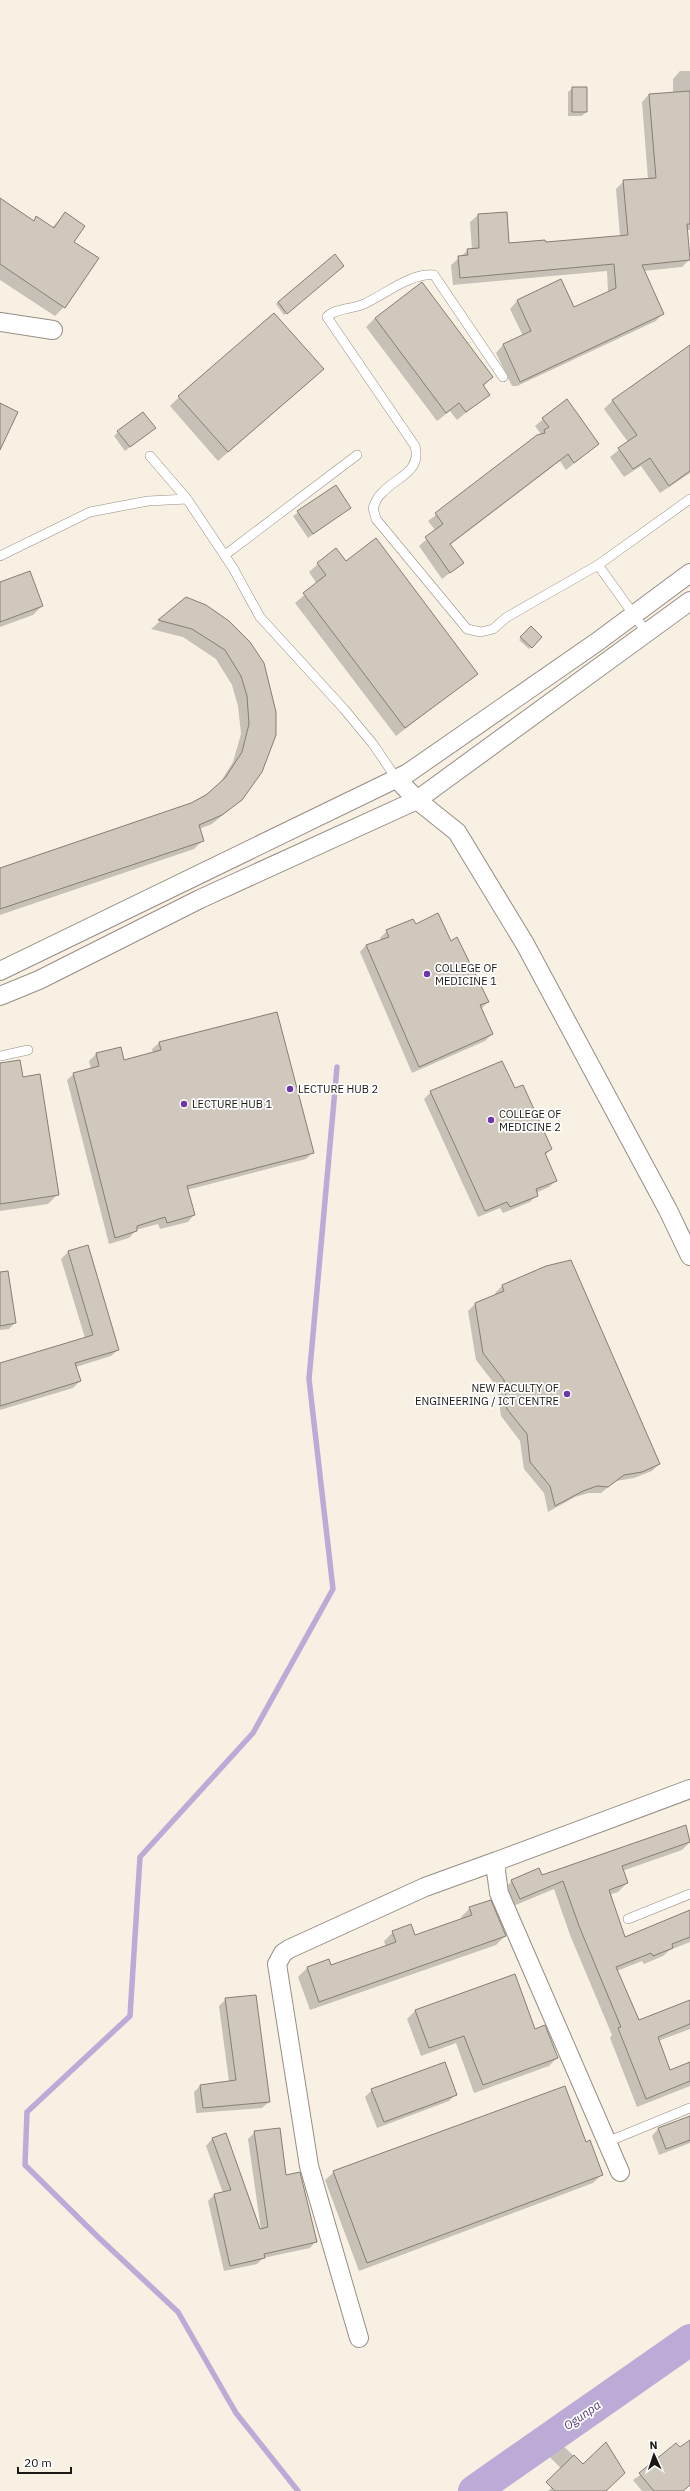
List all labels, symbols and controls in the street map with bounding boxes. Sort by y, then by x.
place label: COLLEGE OF MEDICINE 1 [435,961,498,988]
marker: COLLEGE OF MEDICINE 1 [422,969,432,979]
place label: LECTURE HUB 2 [298,1082,378,1096]
marker: LECTURE HUB 2 [285,1084,295,1094]
place label: LECTURE HUB 1 [192,1097,273,1111]
marker: LECTURE HUB 1 [179,1099,189,1109]
place label: COLLEGE OF MEDICINE 2 [499,1107,562,1134]
marker: COLLEGE OF MEDICINE 2 [486,1115,496,1125]
place label: NEW FACULTY OF ENGINEERING / ICT CENTRE [415,1381,559,1408]
marker: NEW FACULTY OF ENGINEERING / ICT CENTRE [562,1389,572,1399]
water label: Ogunpa [561,2397,603,2433]
north arrow [634,2435,674,2475]
text: N [649,2438,658,2452]
scale bar [18,2449,71,2475]
text: 20 m [24,2455,52,2470]

